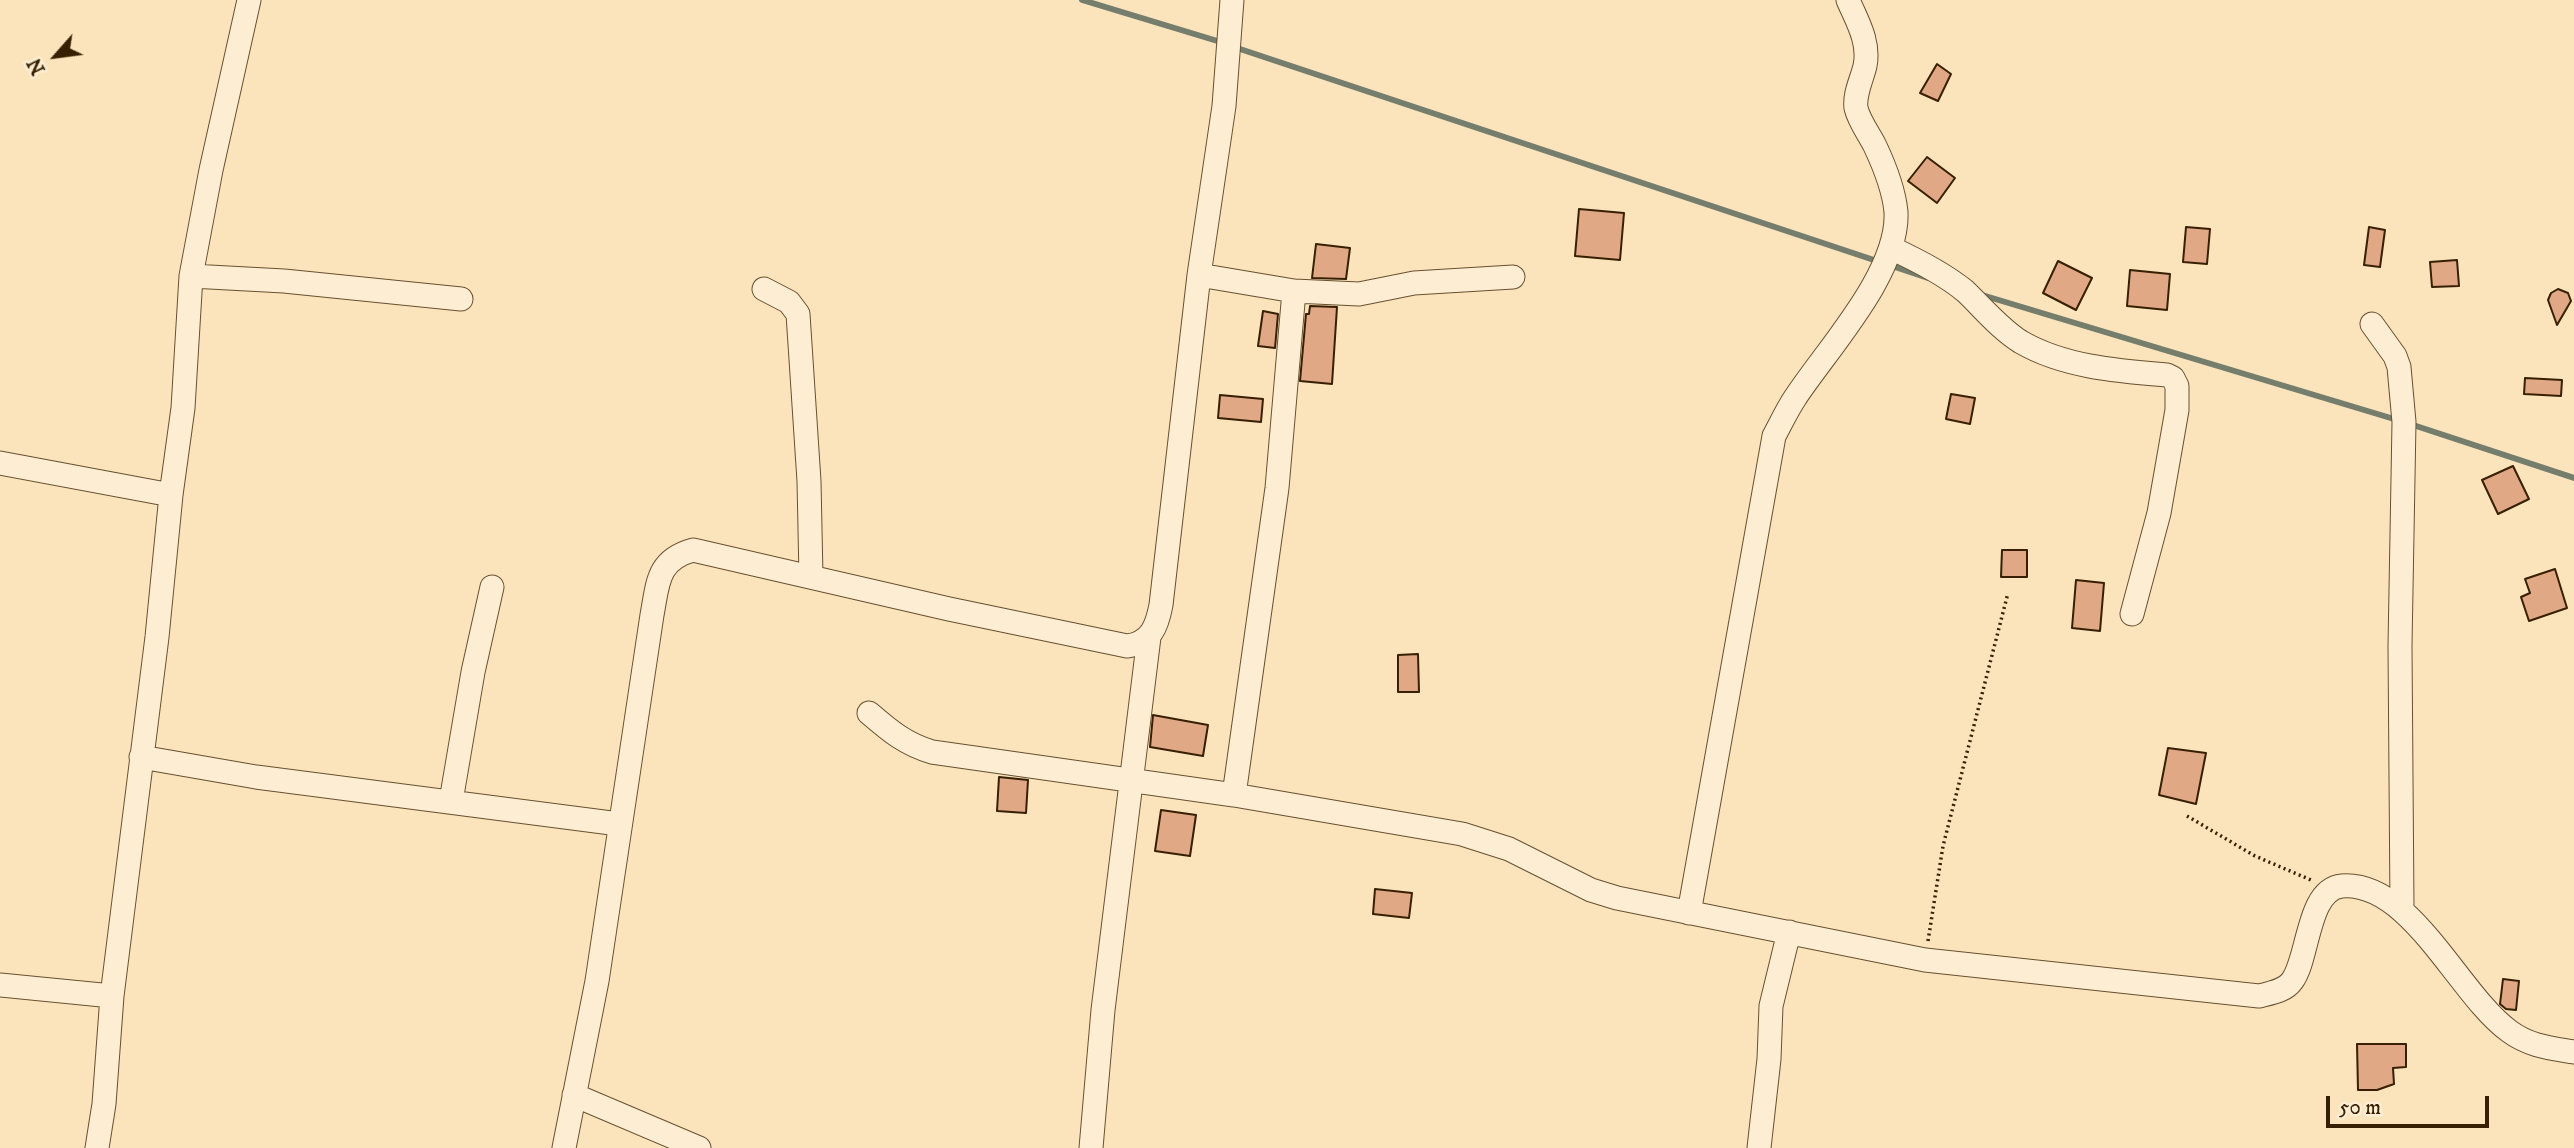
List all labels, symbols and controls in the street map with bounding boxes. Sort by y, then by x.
north arrow [21,21,91,91]
text: N [23,54,51,78]
scale bar [2329,1082,2492,1126]
text: 50 m [2339,1095,2381,1121]

